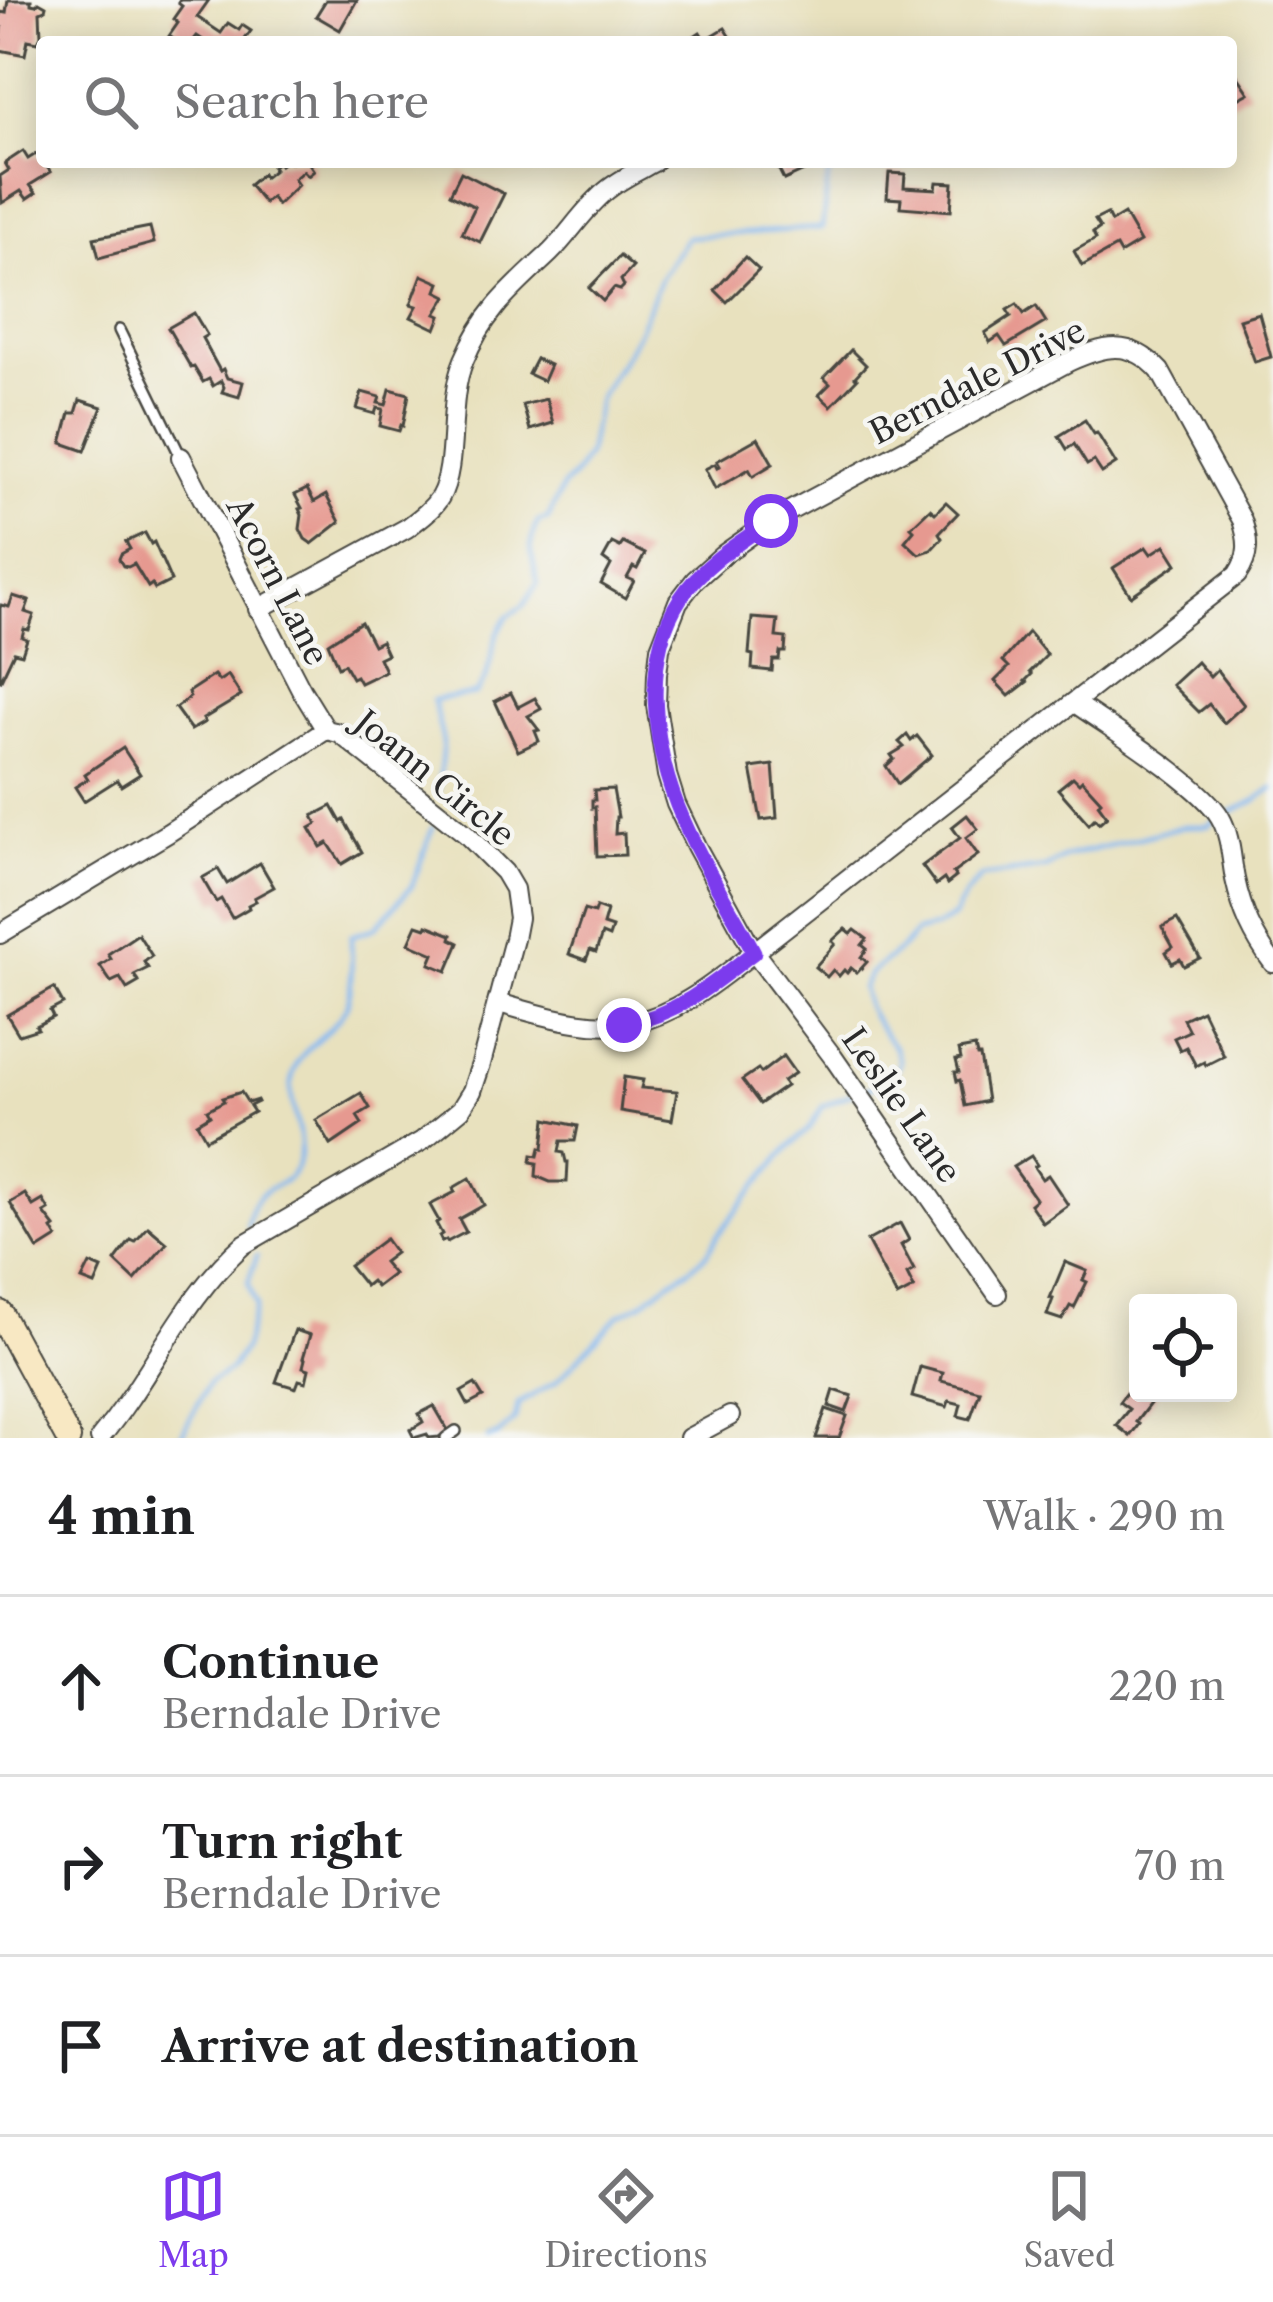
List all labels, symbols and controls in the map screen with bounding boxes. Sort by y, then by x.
search box [36,36,1237,168]
icon: search [78,69,144,135]
text: Search here [174,74,429,130]
street label: Berndale Drive [863,310,1092,453]
street label: Acorn Lane [217,489,337,672]
route start [744,494,798,548]
street label: Joann Circle [343,698,523,855]
route end [597,998,651,1052]
street label: Leslie Lane [833,1020,970,1191]
map controls [1129,1294,1237,1402]
button: locate [1129,1294,1237,1402]
text: 4 min [48,1485,195,1547]
text: Walk · 290 m [983,1492,1225,1540]
text: Continue [162,1634,379,1690]
icon: ahead [48,1653,114,1719]
text: 220 m [1109,1662,1225,1710]
text: Berndale Drive [162,1690,441,1738]
text: Turn right [162,1814,402,1870]
icon: right [48,1833,114,1899]
text: 70 m [1134,1842,1225,1890]
text: Berndale Drive [162,1870,441,1918]
icon: arrive [48,2013,114,2079]
text: Arrive at destination [162,2018,639,2074]
tab: Map [158,2163,229,2276]
tab: Directions [545,2163,708,2276]
tab: Saved [1023,2163,1115,2276]

